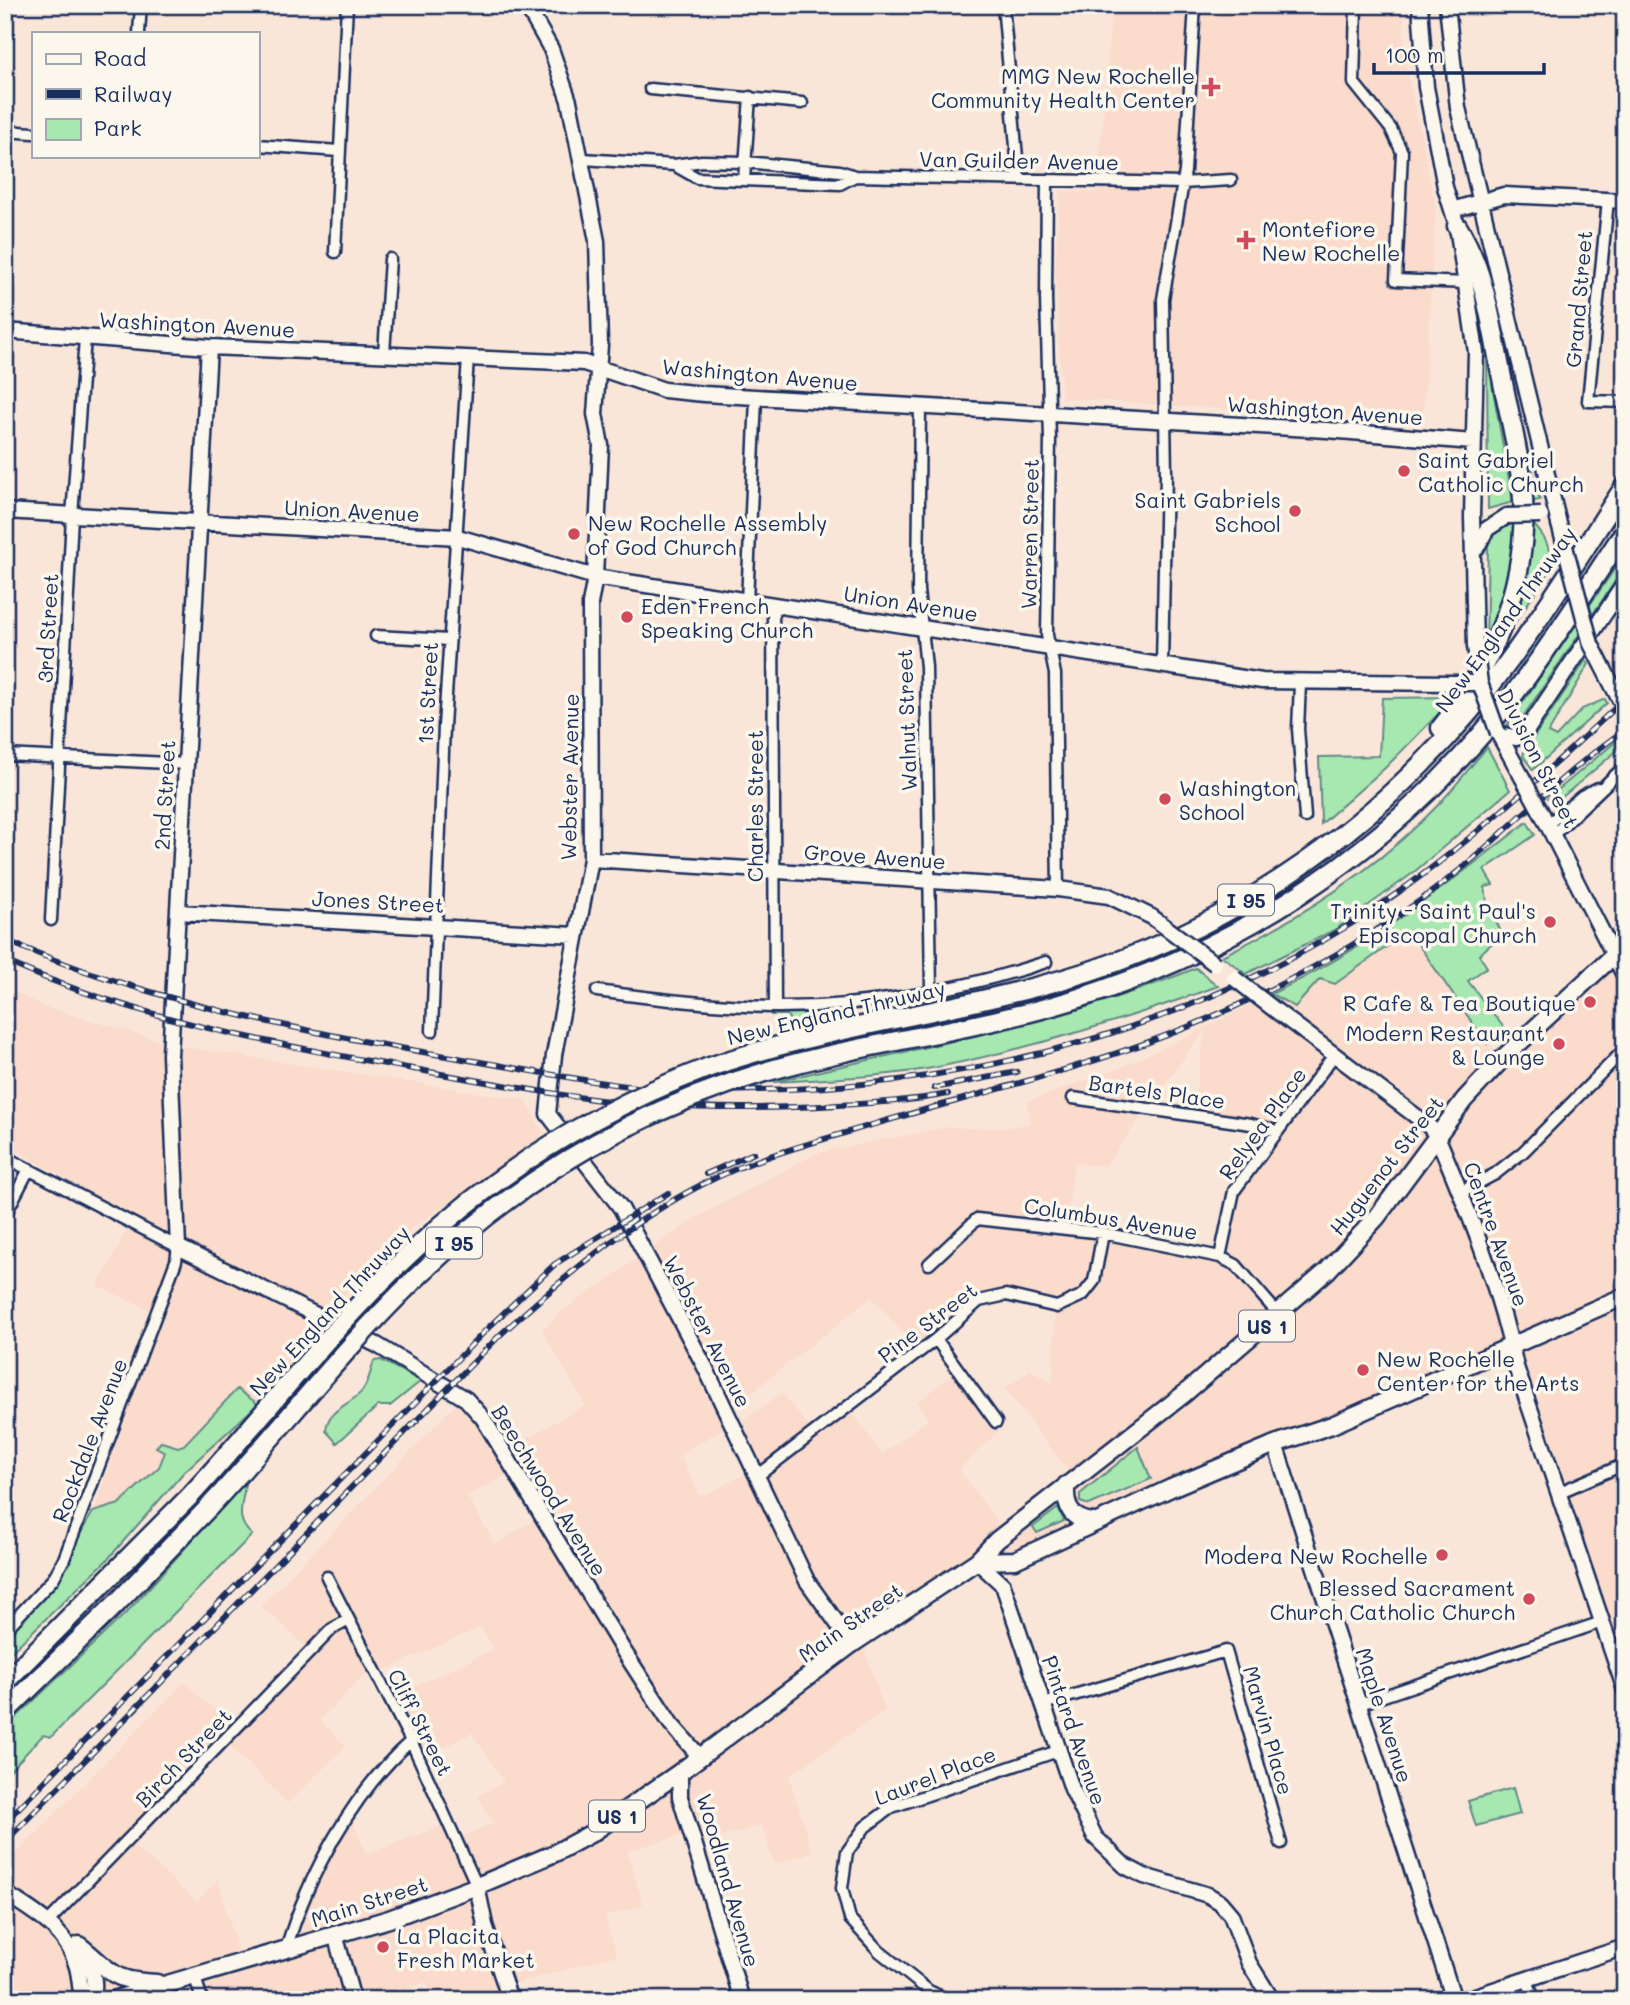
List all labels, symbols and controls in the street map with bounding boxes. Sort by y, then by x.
legend [32,32,259,158]
scale bar [1374,32,1544,76]
text: 100 m [1385,41,1444,68]
text: Road [94,44,146,71]
place label: MMG New Rochelle Community Health Center [931,62,1195,113]
marker: MMG New Rochelle Community Health Center [1201,77,1221,97]
text: Railway [94,80,173,107]
text: Park [94,114,142,141]
street label: Van Guilder Avenue [919,145,1119,175]
place label: Montefiore New Rochelle [1262,215,1400,266]
street label: Grand Street [1559,229,1597,369]
marker: Montefiore New Rochelle [1236,230,1256,250]
street label: Washington Avenue [98,305,296,343]
street label: Washington Avenue [661,352,859,396]
street label: Washington Avenue [1226,390,1424,430]
place label: Saint Gabriel Catholic Church [1418,446,1583,497]
street label: Warren Street [1014,458,1044,610]
marker: Saint Gabriel Catholic Church [1396,463,1412,479]
place label: Saint Gabriels School [1135,486,1281,537]
street label: Union Avenue [284,493,420,527]
marker: Saint Gabriels School [1287,503,1303,519]
place label: New Rochelle Assembly of God Church [588,509,827,560]
street label: New England Thruway [1428,521,1582,717]
marker: New Rochelle Assembly of God Church [566,526,582,542]
street label: 3rd Street [31,573,63,683]
street label: Union Avenue [842,579,980,627]
place label: Eden French Speaking Church [641,592,813,643]
marker: Eden French Speaking Church [619,609,635,625]
street label: 1st Street [411,641,443,745]
street label: Walnut Street [890,648,922,792]
street label: Division Street [1492,684,1586,832]
street label: Webster Avenue [554,693,584,861]
street label: Charles Street [741,730,768,882]
street label: 2nd Street [148,739,180,851]
place label: Washington School [1179,774,1296,825]
marker: Washington School [1157,791,1173,807]
street label: Grove Avenue [803,838,947,874]
street label: Jones Street [311,884,445,918]
road number: I 95 [1218,885,1274,916]
place label: Trinity - Saint Paul's Episcopal Church [1330,897,1536,948]
marker: Trinity - Saint Paul's Episcopal Church [1542,914,1558,930]
street label: New England Thruway [724,974,948,1050]
place label: R Cafe & Tea Boutique [1343,989,1576,1016]
marker: R Cafe & Tea Boutique [1582,994,1598,1010]
place label: Modern Restaurant & Lounge [1346,1019,1545,1070]
marker: Modern Restaurant & Lounge [1551,1036,1567,1052]
street label: Relyea Place [1212,1062,1312,1184]
street label: Bartels Place [1087,1068,1227,1114]
street label: Huguenot Street [1323,1090,1449,1240]
street label: Centre Avenue [1458,1158,1536,1310]
street label: Columbus Avenue [1022,1191,1200,1245]
street label: New England Thruway [243,1219,415,1401]
road number: I 95 [426,1228,482,1259]
street label: Webster Avenue [658,1250,758,1412]
street label: Pine Street [872,1276,982,1368]
road number: US 1 [1239,1310,1295,1342]
place label: New Rochelle Center for the Arts [1377,1345,1579,1396]
street label: Rockdale Avenue [45,1354,133,1526]
marker: New Rochelle Center for the Arts [1355,1362,1371,1378]
street label: Beechwood Avenue [486,1399,614,1581]
place label: Modera New Rochelle [1204,1542,1428,1569]
marker: Modera New Rochelle [1434,1547,1450,1563]
place label: Blessed Sacrament Church Catholic Church [1270,1574,1515,1625]
street label: Main Street [793,1576,907,1668]
marker: Blessed Sacrament Church Catholic Church [1521,1591,1537,1607]
street label: Maple Avenue [1350,1644,1420,1786]
street label: Pintard Avenue [1037,1652,1113,1808]
street label: Marvin Place [1238,1662,1300,1798]
street label: Cliff Street [383,1664,459,1780]
street label: Birch Street [129,1702,237,1812]
street label: Laurel Place [871,1740,999,1810]
street label: Woodland Avenue [691,1790,767,1970]
road number: US 1 [589,1800,645,1832]
street label: Main Street [307,1869,431,1933]
place label: La Placita Fresh Market [397,1922,535,1973]
marker: La Placita Fresh Market [375,1939,391,1955]

